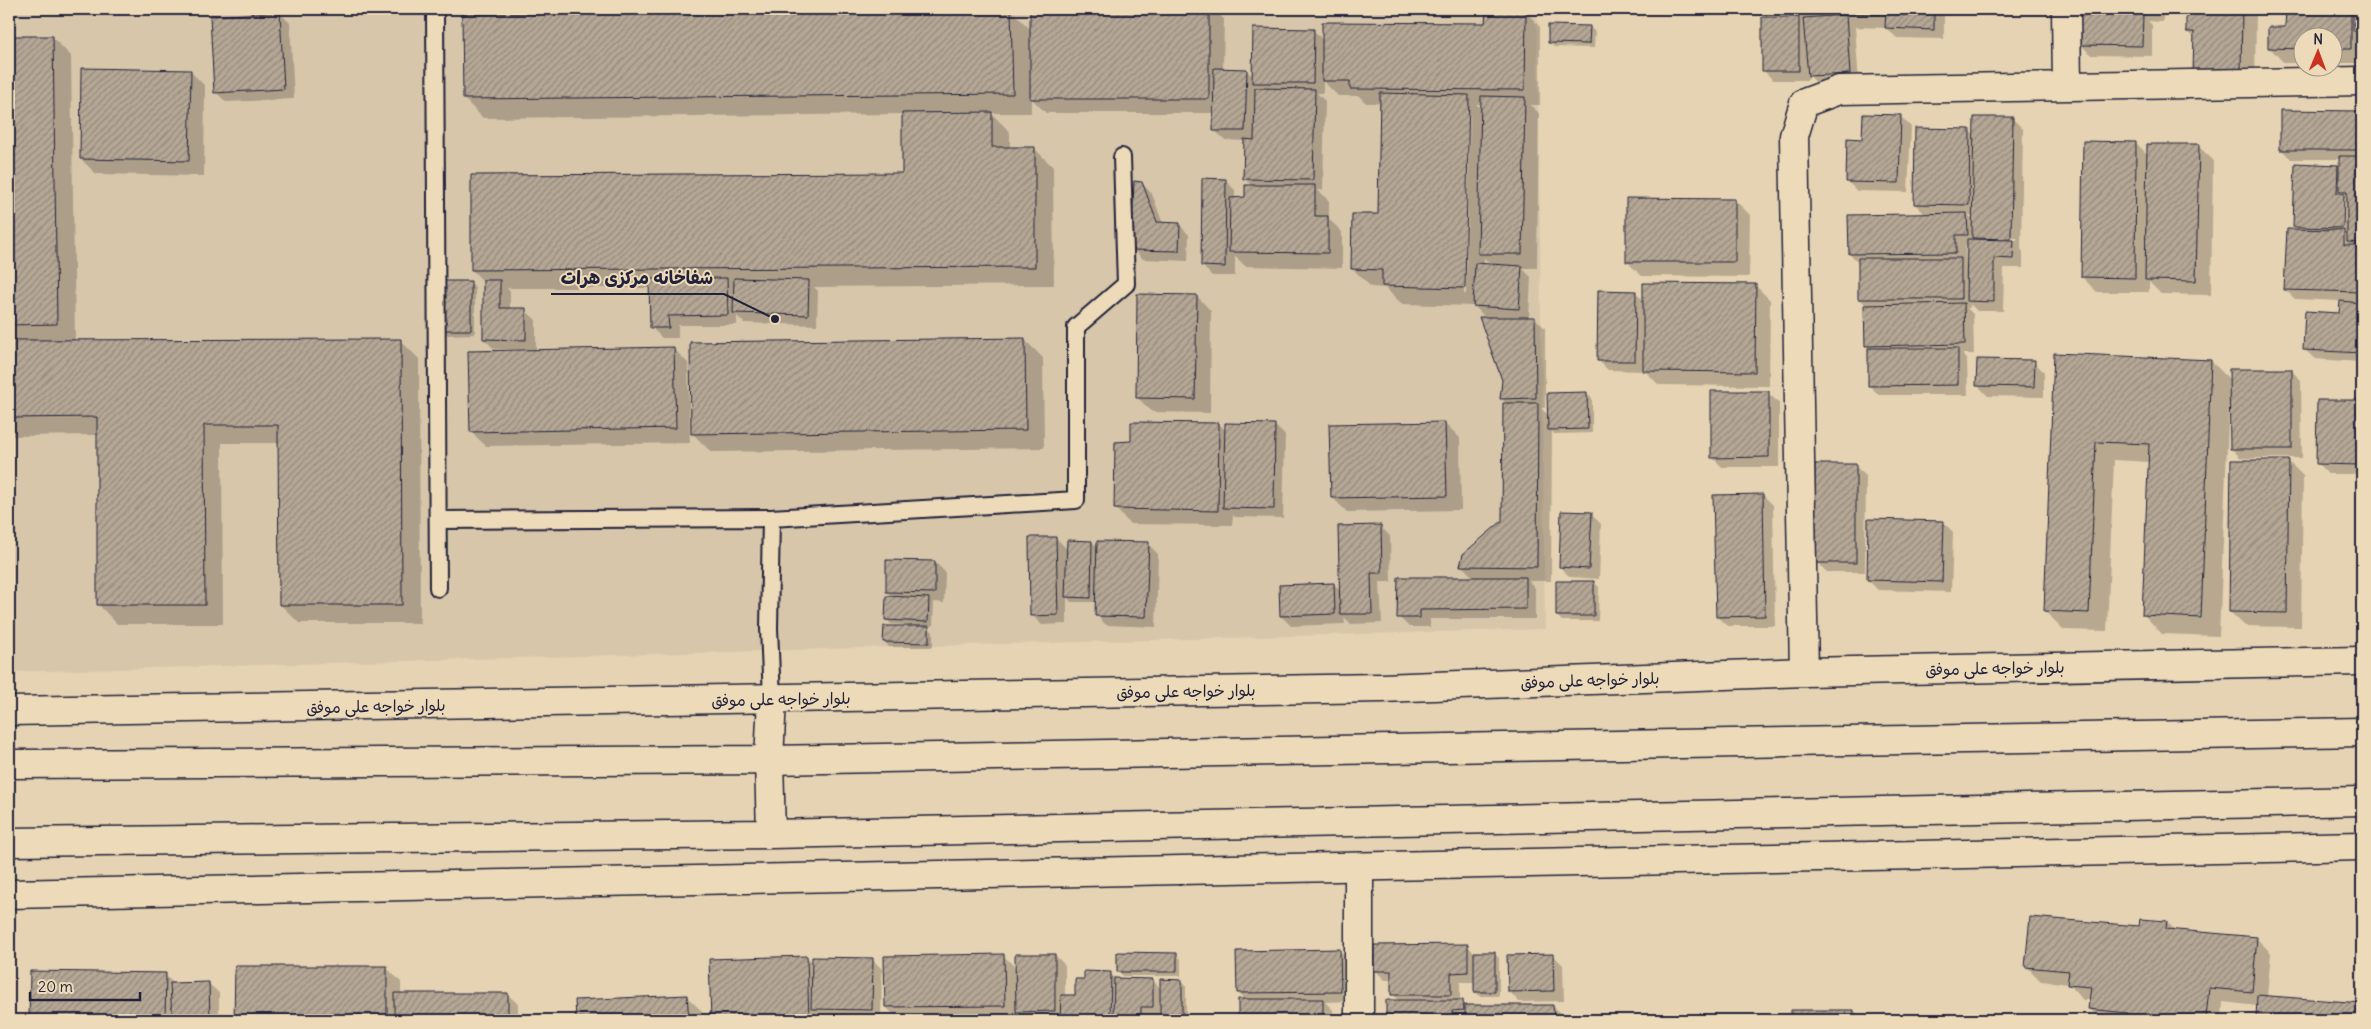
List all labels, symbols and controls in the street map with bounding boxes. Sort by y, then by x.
north arrow [2294,28,2344,78]
text: N [2313,30,2323,48]
callout: شفاخانه مرکزی هرات [551,261,724,294]
text: شفاخانه مرکزی هرات [561,266,713,289]
street label: بلوار خواجه علی موفق [1925,657,2065,680]
street label: بلوار خواجه علی موفق [1520,668,1660,693]
street label: بلوار خواجه علی موفق [1116,680,1256,703]
street label: بلوار خواجه علی موفق [711,688,851,711]
street label: بلوار خواجه علی موفق [306,695,446,718]
scale bar [30,969,140,1001]
text: 20 m [38,977,73,996]

